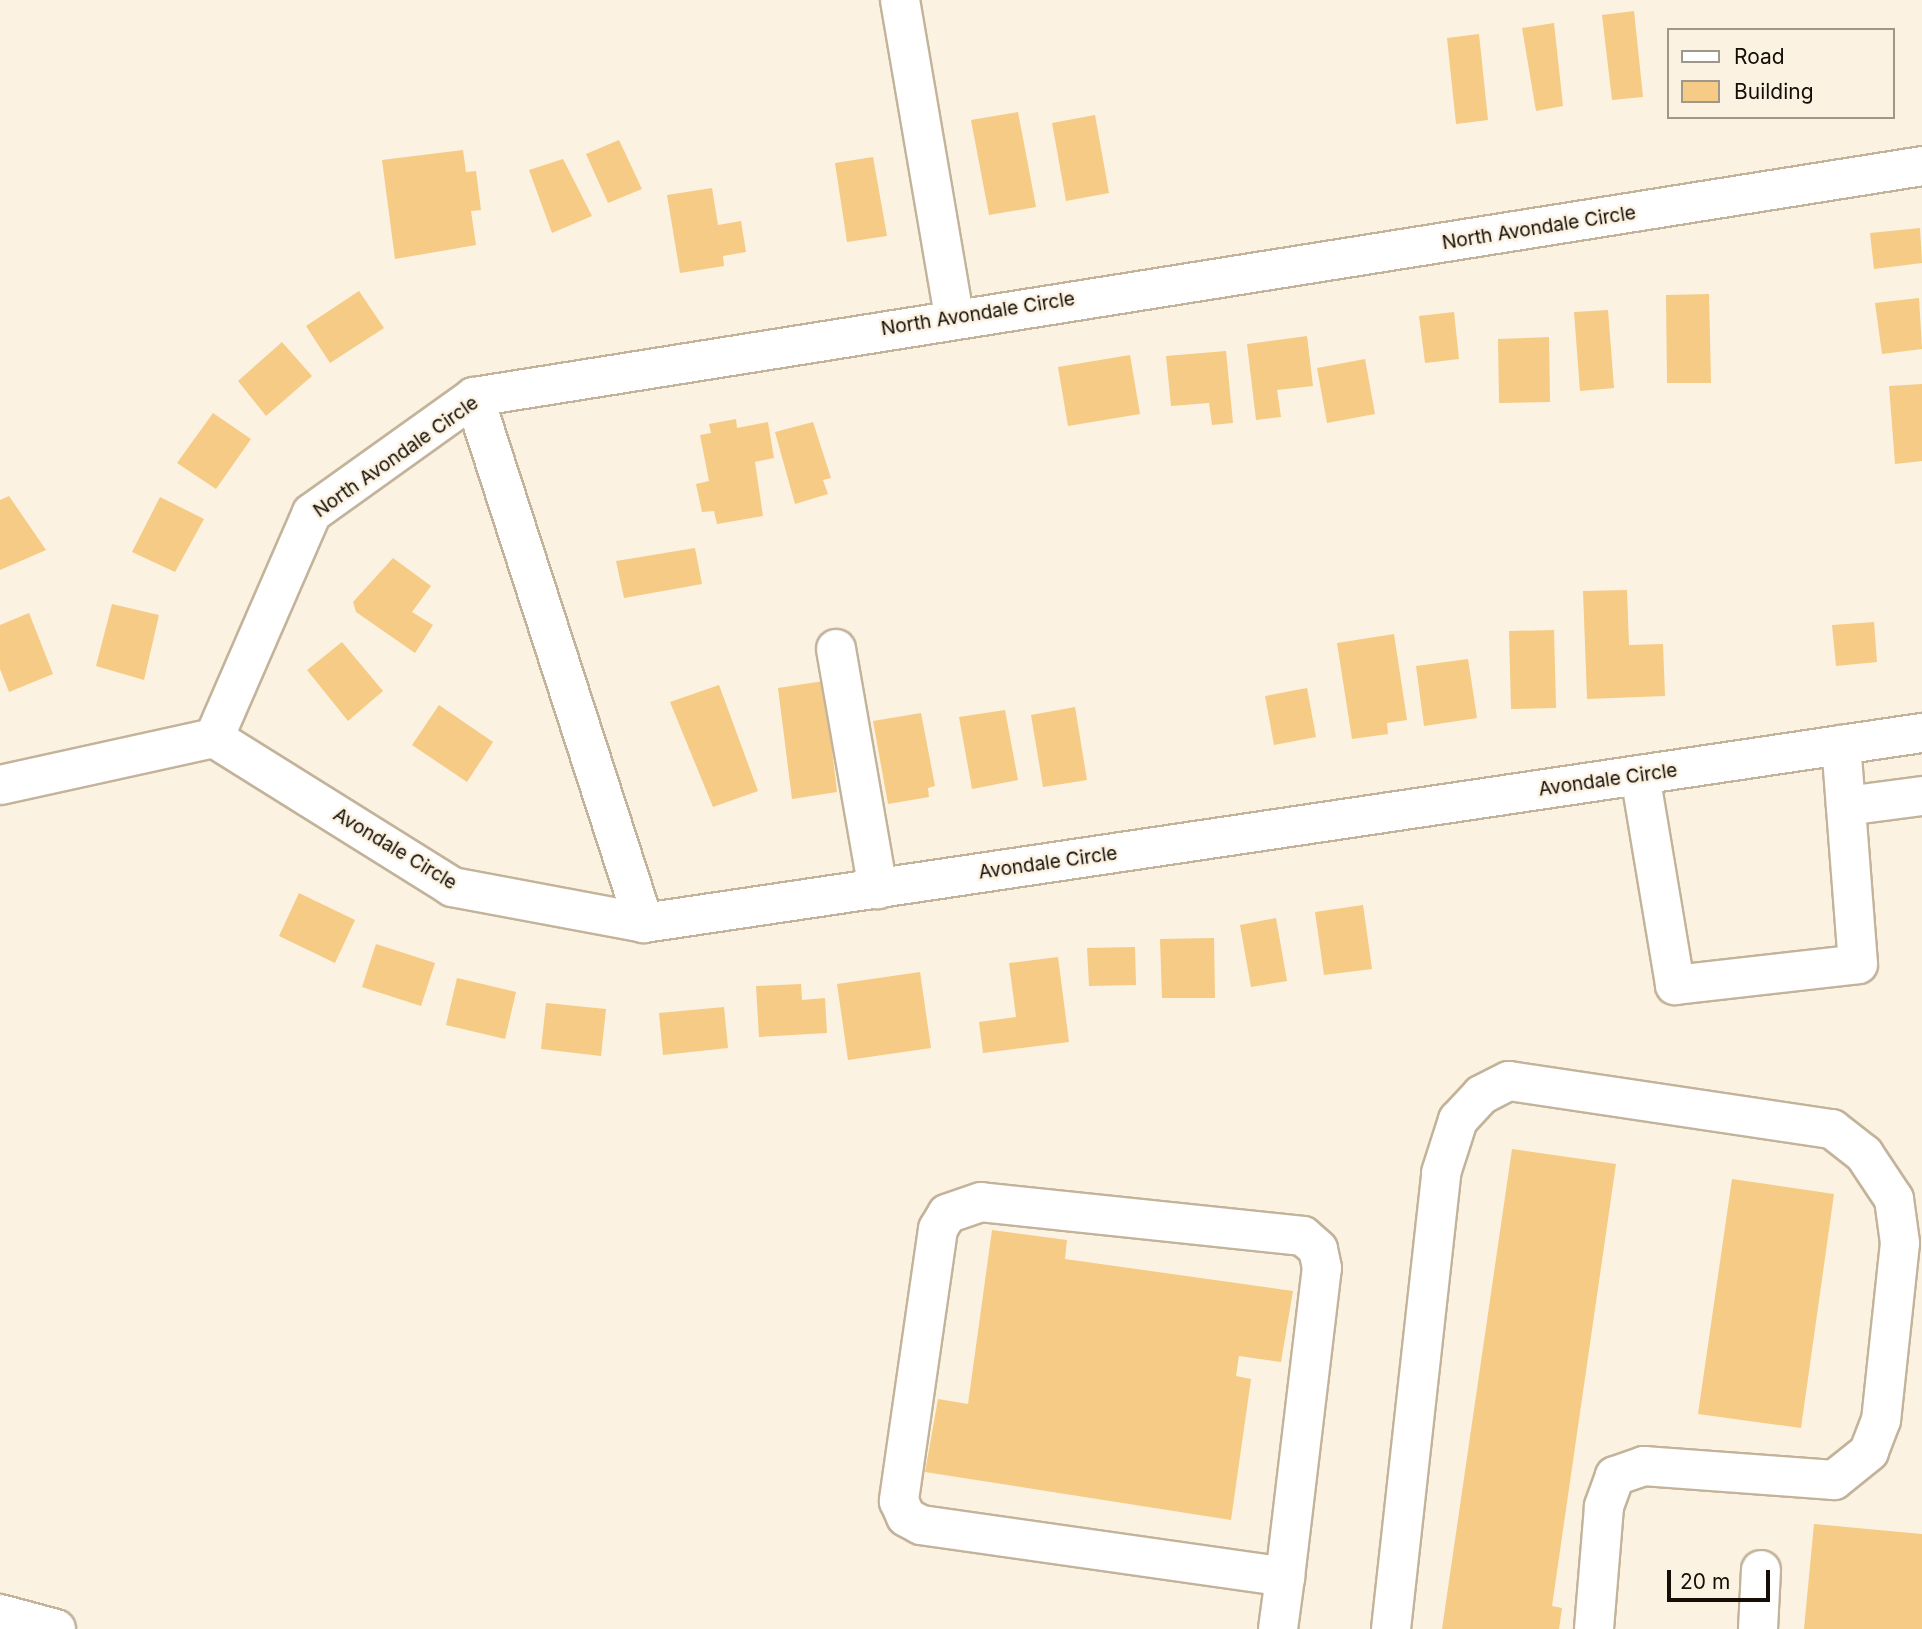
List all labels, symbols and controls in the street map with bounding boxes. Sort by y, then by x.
legend [1666,28,1894,119]
text: Road [1734,44,1785,69]
text: Building [1734,79,1814,104]
street label: North Avondale Circle [1440,201,1638,255]
street label: North Avondale Circle [879,287,1077,341]
street label: North Avondale Circle [309,391,483,523]
street label: Avondale Circle [1537,759,1679,801]
street label: Avondale Circle [329,803,461,895]
street label: Avondale Circle [977,842,1119,884]
scale bar [1670,1556,1773,1600]
text: 20 m [1680,1569,1730,1594]

